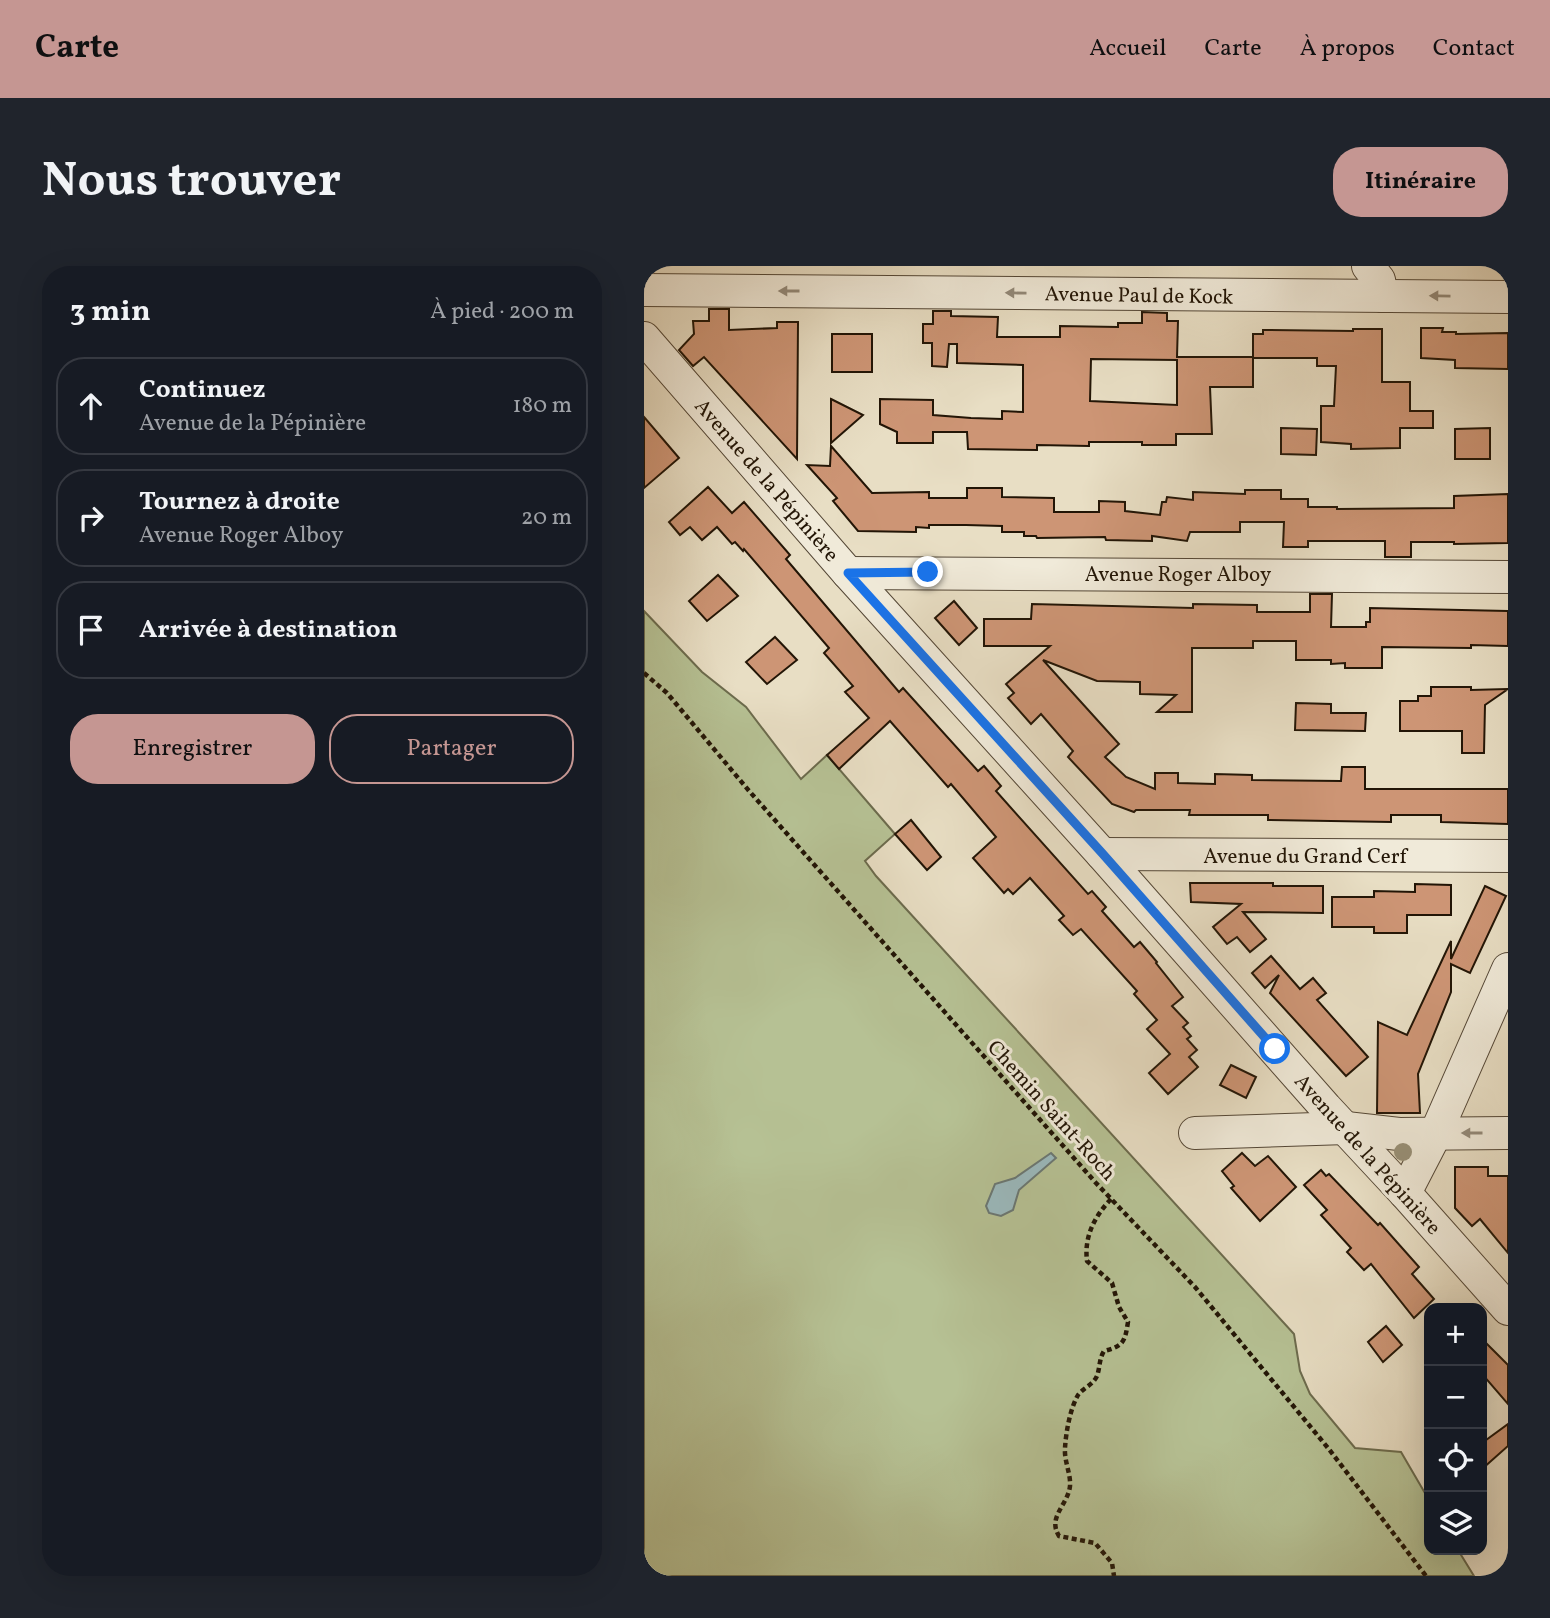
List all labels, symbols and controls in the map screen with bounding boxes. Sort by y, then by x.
text: Carte [35,26,119,72]
text: Accueil [1089,32,1166,66]
text: Carte [1204,32,1262,66]
text: À propos [1300,32,1395,66]
text: Contact [1433,32,1515,66]
button: Itinéraire [1333,147,1508,217]
text: Nous trouver [42,148,341,217]
street label: Avenue Paul de Kock [1044,280,1234,313]
one-way arrow [778,285,800,297]
one-way arrow [1005,287,1027,299]
text: 3 min [70,291,151,333]
one-way arrow [1429,291,1451,302]
text: À pied · 200 m [430,296,574,328]
text: Continuez [139,372,265,408]
icon: ahead [72,387,110,425]
text: 180 m [513,390,572,422]
street label: Avenue de la Pépinière [687,393,845,569]
text: Avenue de la Pépinière [139,408,366,440]
text: Tournez à droite [139,484,340,520]
icon: right [72,499,110,537]
text: 20 m [521,502,572,534]
text: Avenue Roger Alboy [139,520,343,552]
route end [912,556,943,587]
street label: Avenue Roger Alboy [1085,561,1272,590]
icon: arrive [72,611,110,649]
text: Arrivée à destination [139,612,398,648]
button: Enregistrer [70,714,315,784]
button: Partager [329,714,574,784]
street label: Avenue du Grand Cerf [1203,843,1409,872]
route start [1259,1033,1290,1064]
street label: Chemin Saint-Roch [980,1034,1122,1188]
street label: Avenue de la Pépinière [1287,1068,1447,1242]
one-way arrow [1460,1127,1482,1139]
map controls [1424,1303,1487,1555]
button: + [1424,1303,1487,1366]
button: − [1424,1366,1487,1429]
button: locate [1424,1429,1487,1492]
button: layers [1424,1492,1487,1555]

